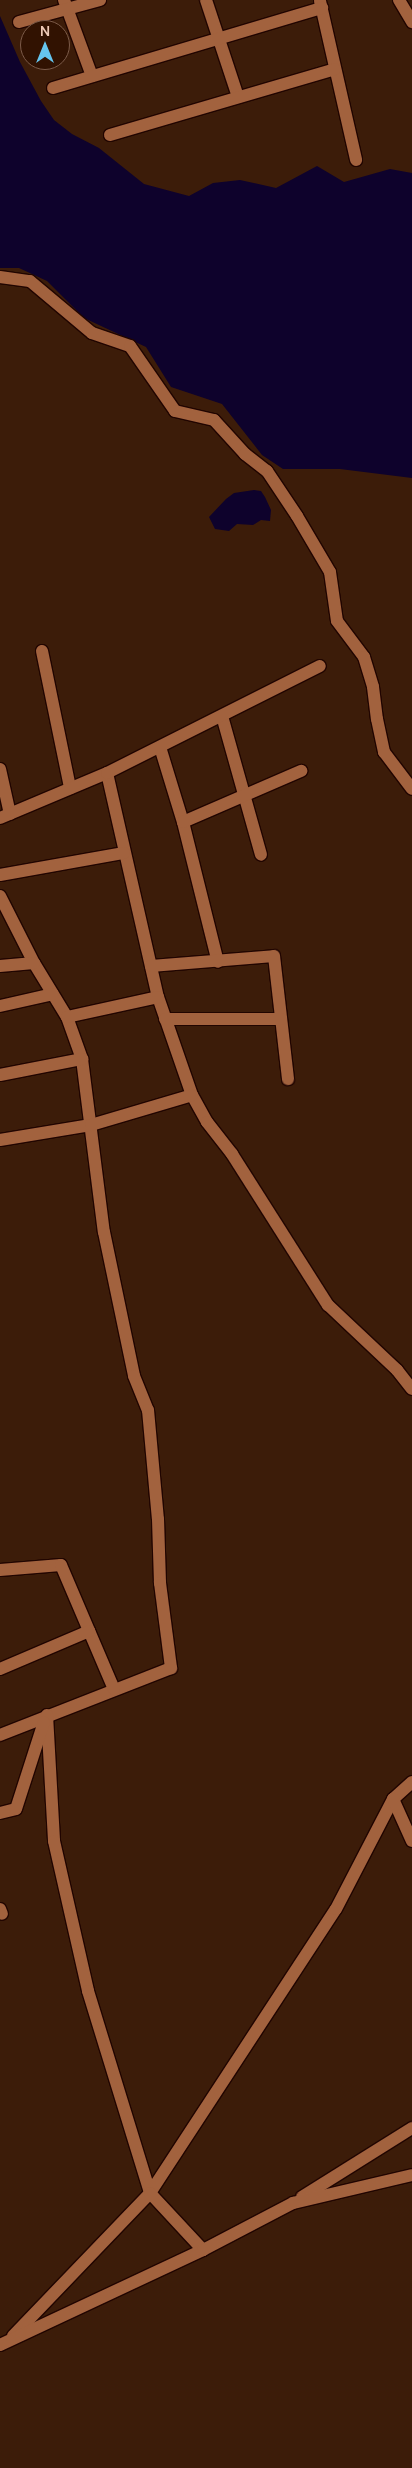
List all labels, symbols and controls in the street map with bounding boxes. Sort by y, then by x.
north arrow [20,20,70,70]
text: N [40,21,50,40]

